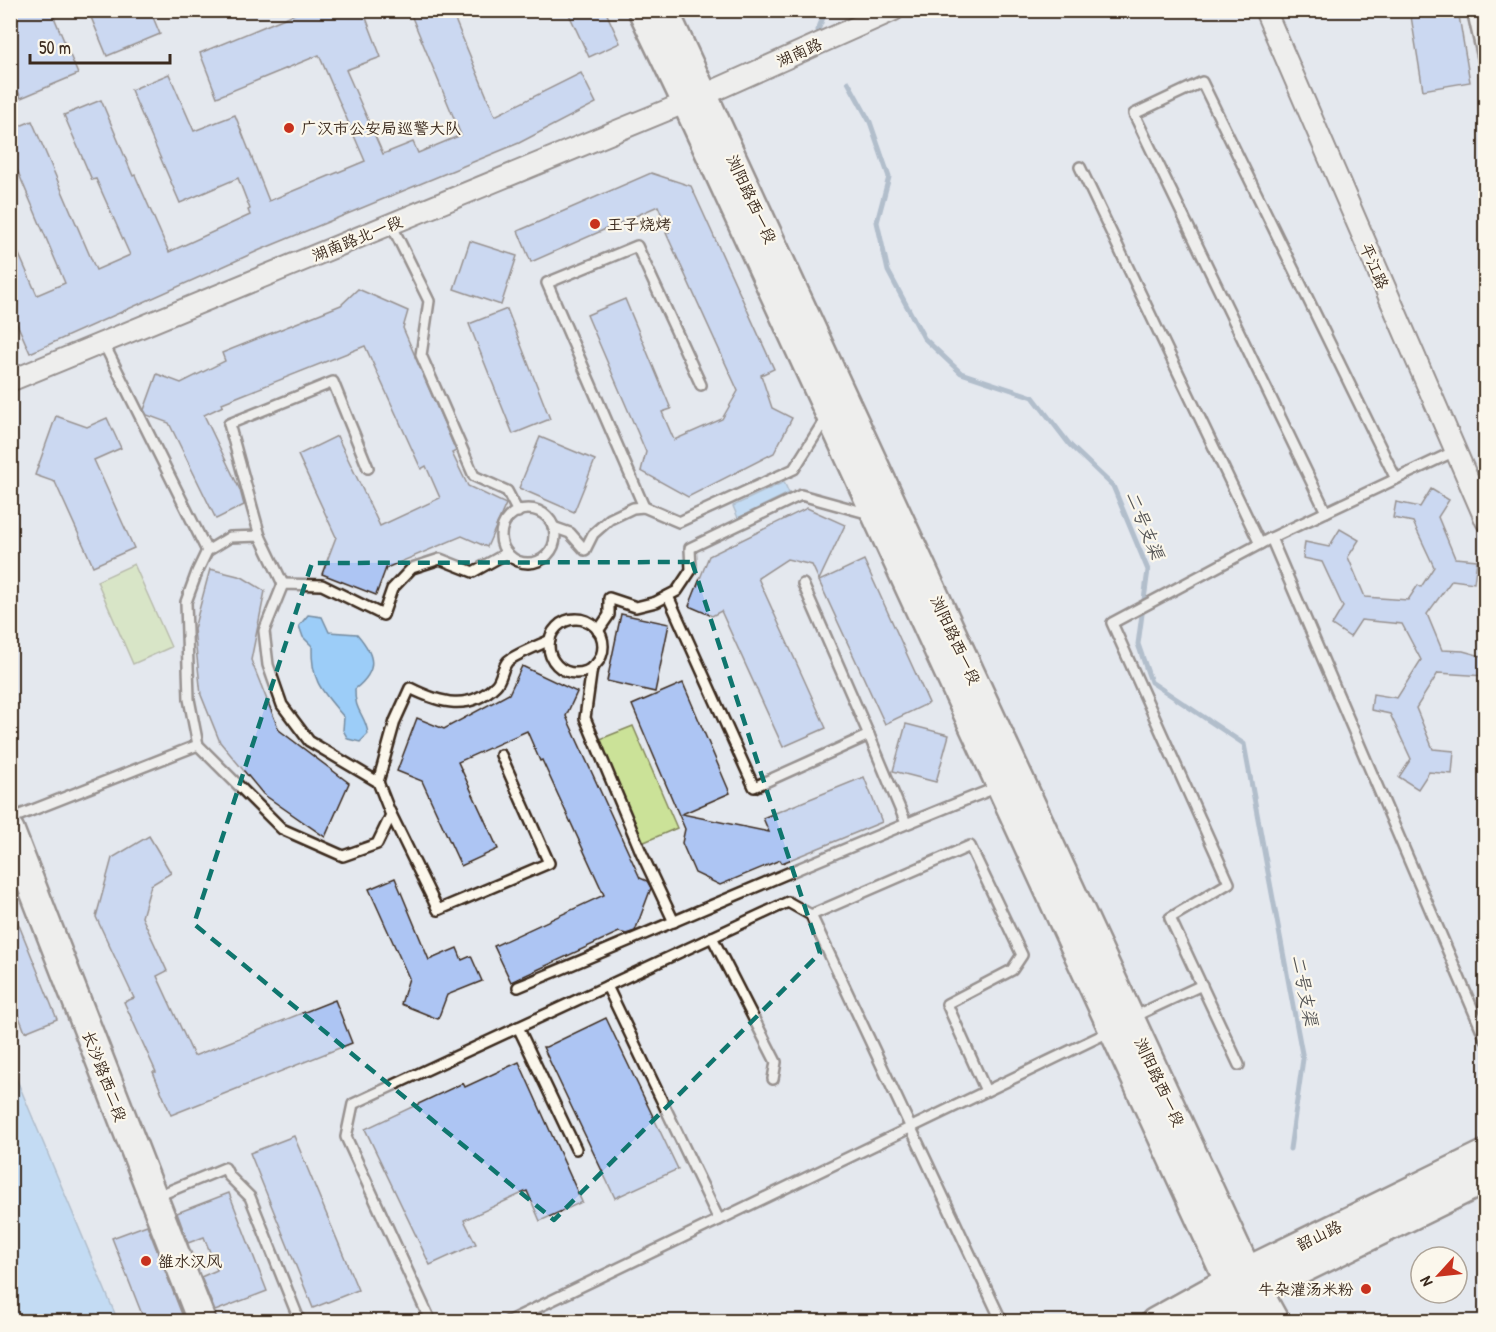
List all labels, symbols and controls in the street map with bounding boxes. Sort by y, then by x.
scale bar [30,27,170,65]
street label: 湖南路 [773,32,825,72]
text: 50 m [39,35,71,60]
place label: 广汉市公安局巡警大队 [301,117,461,139]
marker: 广汉市公安局巡警大队 [282,121,296,135]
street label: 浏阳路西一段 [722,151,782,247]
street label: 湖南路北一段 [308,210,406,266]
place label: 王子烧烤 [607,213,671,235]
marker: 王子烧烤 [588,217,602,231]
street label: 平江路 [1355,240,1395,292]
water label: 二号支渠 [1120,487,1171,565]
street label: 浏阳路西一段 [926,592,986,688]
water label: 二号支渠 [1286,952,1325,1030]
street label: 长沙路西二段 [78,1027,132,1125]
street label: 浏阳路西一段 [1130,1034,1190,1130]
street label: 韶山路 [1293,1215,1345,1255]
north arrow [1409,1245,1469,1305]
place label: 雒水汉风 [158,1250,222,1272]
marker: 雒水汉风 [139,1254,153,1268]
text: N [1414,1273,1437,1291]
place label: 牛杂灌汤米粉 [1258,1278,1354,1300]
marker: 牛杂灌汤米粉 [1359,1282,1373,1296]

